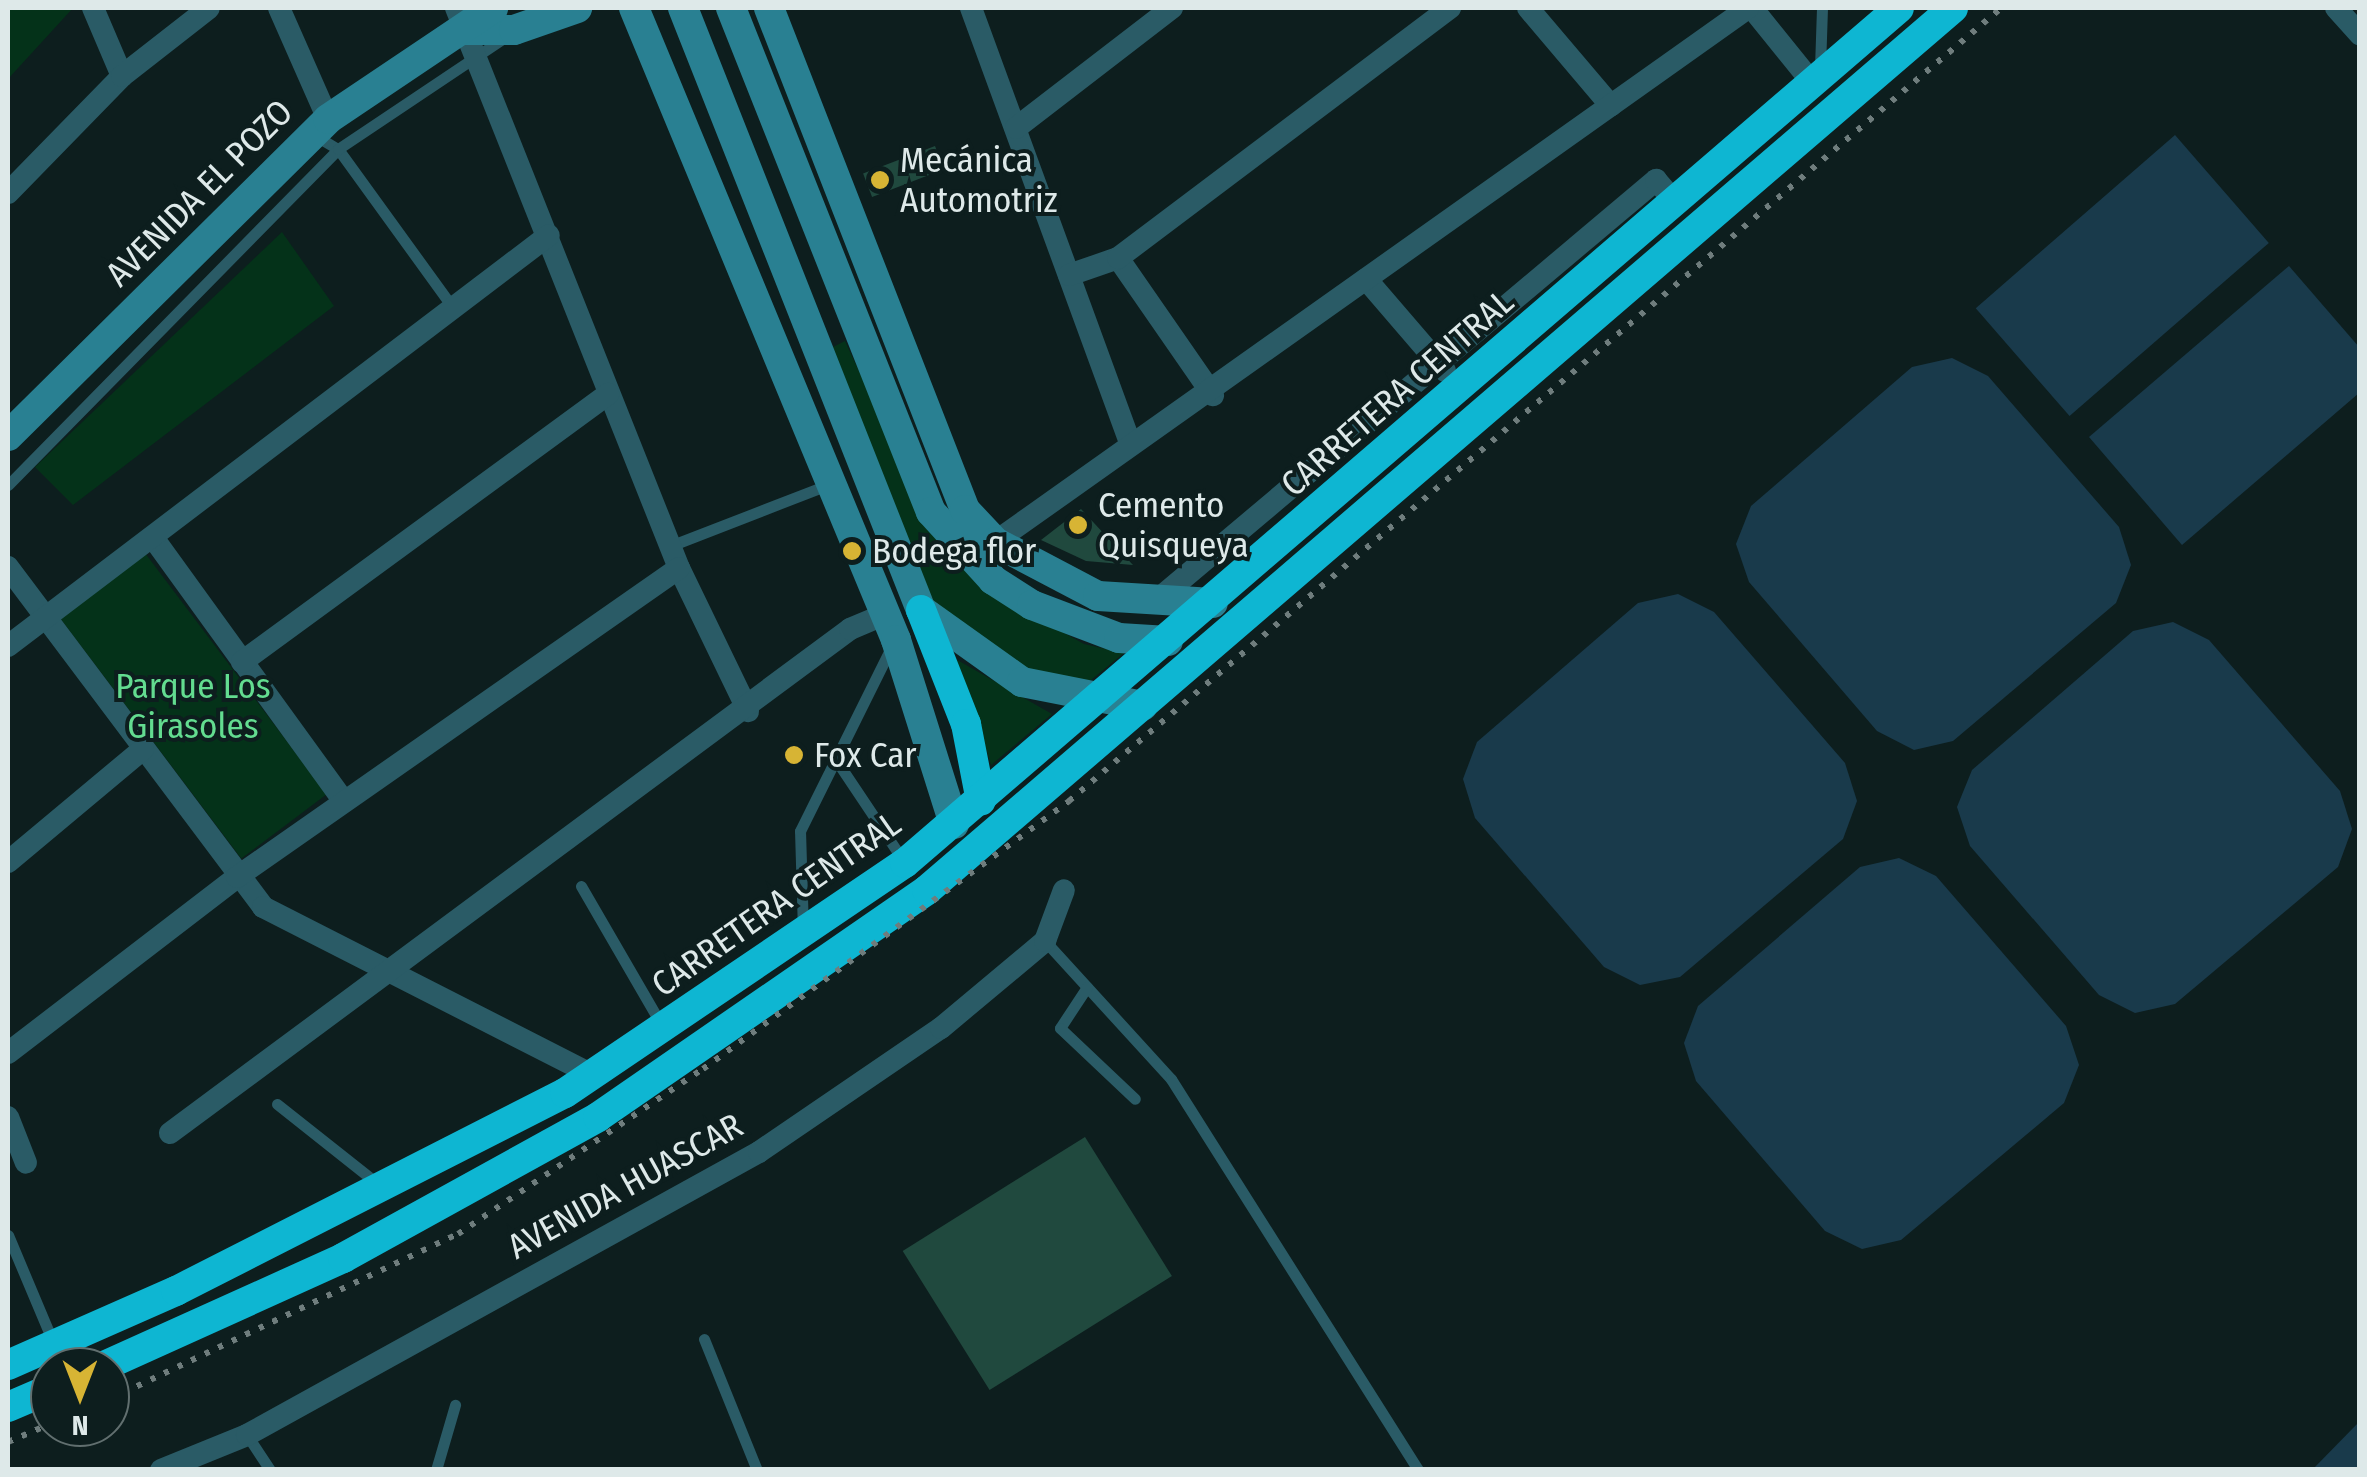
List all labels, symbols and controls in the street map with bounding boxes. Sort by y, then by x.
street label: AVENIDA EL POZO [97,91,301,295]
place label: Mecánica Automotriz [900,139,1058,221]
marker: Mecánica Automotriz [869,169,891,191]
street label: CARRETERA CENTRAL [1272,281,1522,505]
place label: Cemento Quisqueya [1098,484,1249,566]
marker: Cemento Quisqueya [1067,514,1089,536]
place label: Bodega flor [872,530,1036,572]
marker: Bodega flor [841,540,863,562]
park label: Parque Los Girasoles [115,665,271,747]
place label: Fox Car [814,734,917,776]
marker: Fox Car [783,744,805,766]
street label: CARRETERA CENTRAL [644,803,908,1005]
street label: AVENIDA HUASCAR [500,1104,750,1268]
north arrow [30,1347,130,1447]
text: N [72,1409,88,1442]

